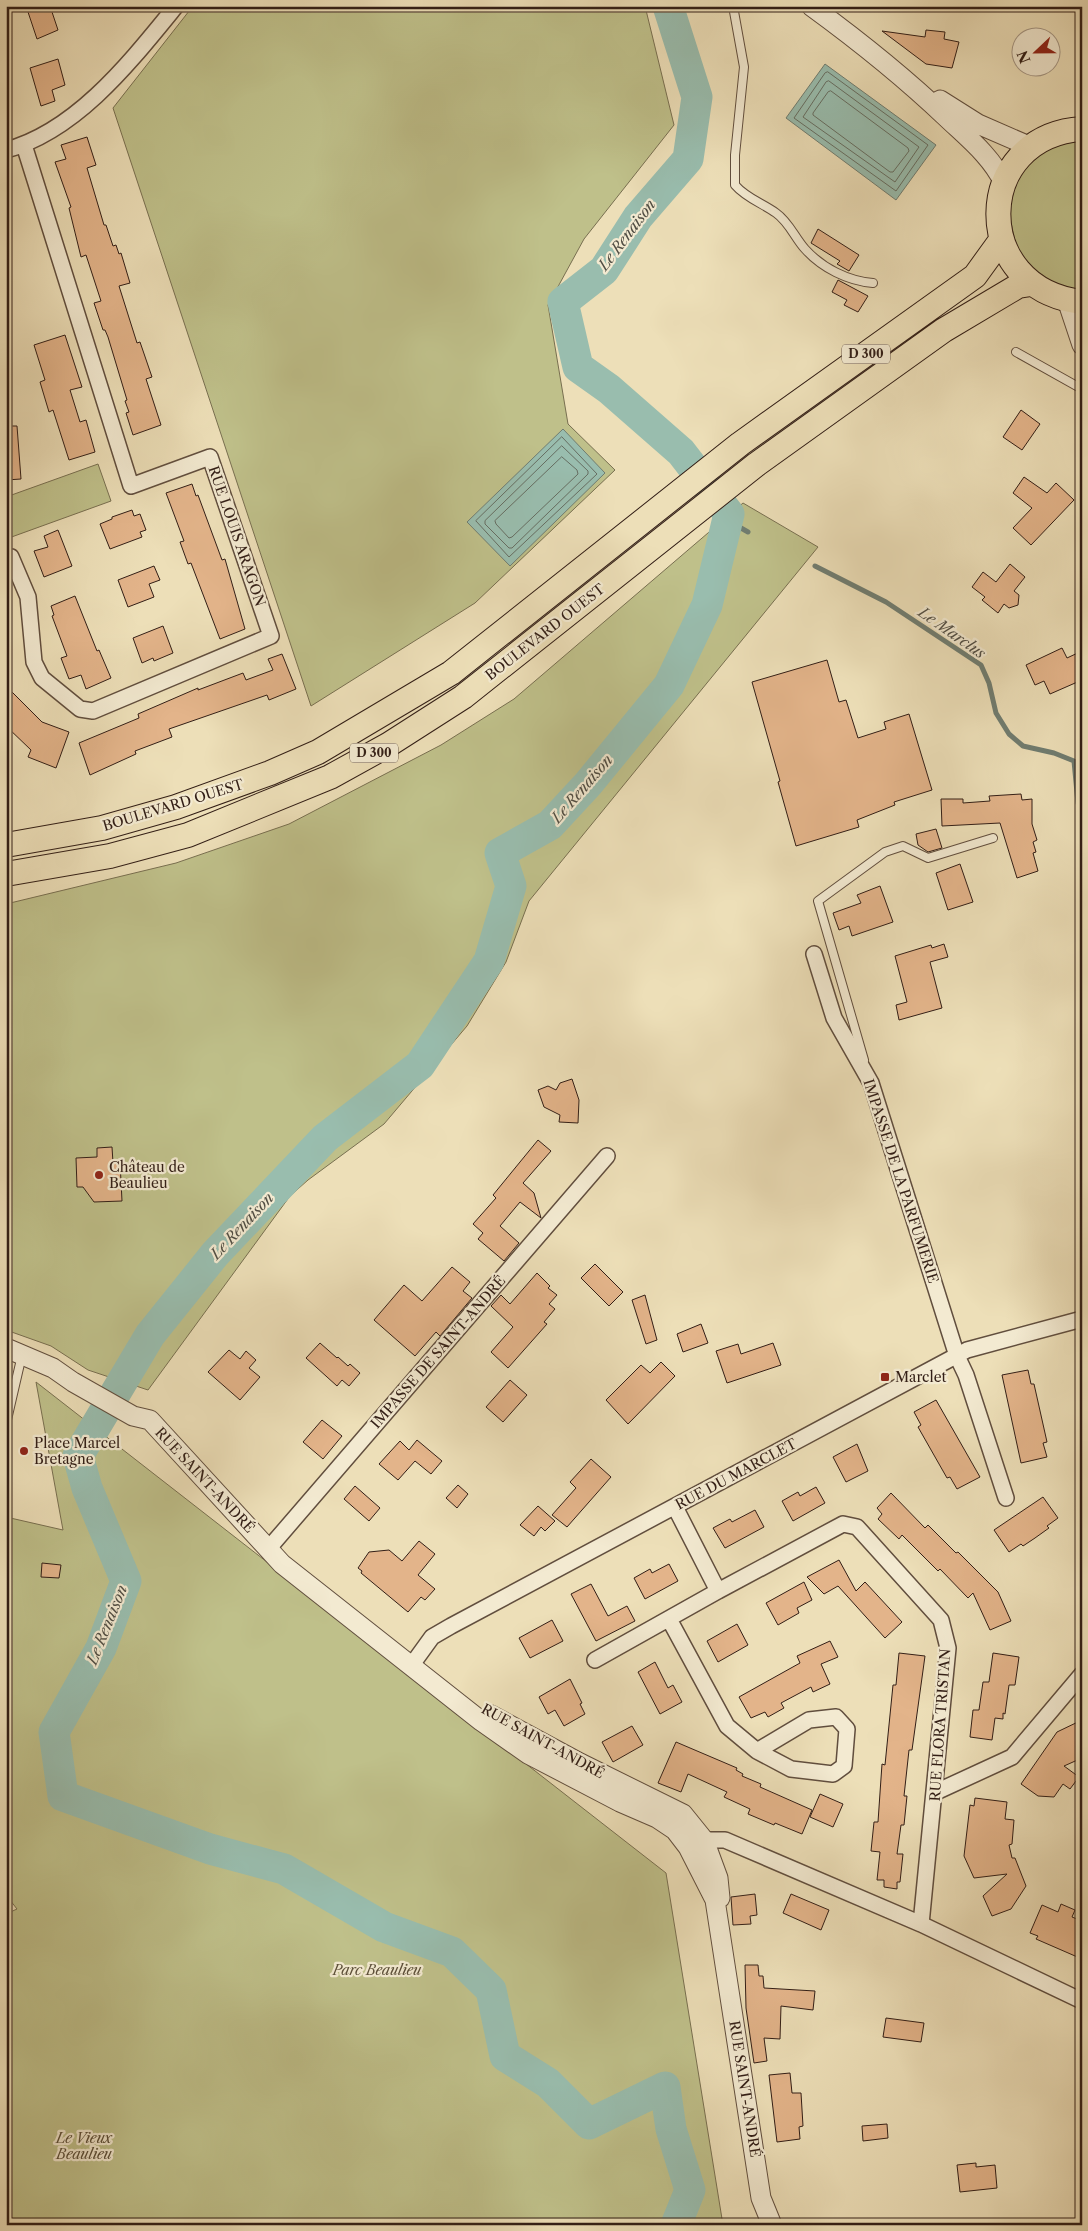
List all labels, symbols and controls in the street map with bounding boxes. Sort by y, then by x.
north arrow [1010,28,1060,78]
text: N [1013,48,1035,66]
water label: Le Renaison [593,195,660,275]
road number: D 300 [842,344,890,364]
street label: RUE LOUIS ARAGON [204,463,270,609]
street label: BOULEVARD OUEST [482,579,609,684]
water label: Le Marclus [914,602,990,663]
road number: D 300 [350,744,398,762]
water label: Le Renaison [546,751,616,827]
street label: BOULEVARD OUEST [100,775,246,835]
street label: IMPASSE DE LA PARFUMERIE [859,1077,943,1285]
place label: Château de Beaulieu [109,1158,185,1192]
marker: Château de Beaulieu [93,1169,105,1181]
water label: Le Renaison [205,1188,277,1264]
street label: IMPASSE DE SAINT-ANDRÉ [367,1272,509,1432]
place label: Marclet [895,1368,946,1386]
marker: Marclet [879,1371,891,1383]
street label: RUE SAINT-ANDRÉ [151,1423,259,1537]
place label: Place Marcel Bretagne [34,1434,120,1468]
street label: RUE DU MARCLET [672,1434,800,1514]
marker: Place Marcel Bretagne [18,1445,30,1457]
water label: Le Renaison [82,1582,131,1668]
street label: RUE FLORA TRISTAN [926,1648,954,1802]
street label: RUE SAINT-ANDRÉ [478,1700,608,1782]
park label: Parc Beaulieu [332,1961,422,1979]
street label: RUE SAINT-ANDRÉ [725,2019,765,2159]
park label: Le Vieux Beaulieu [55,2129,113,2163]

